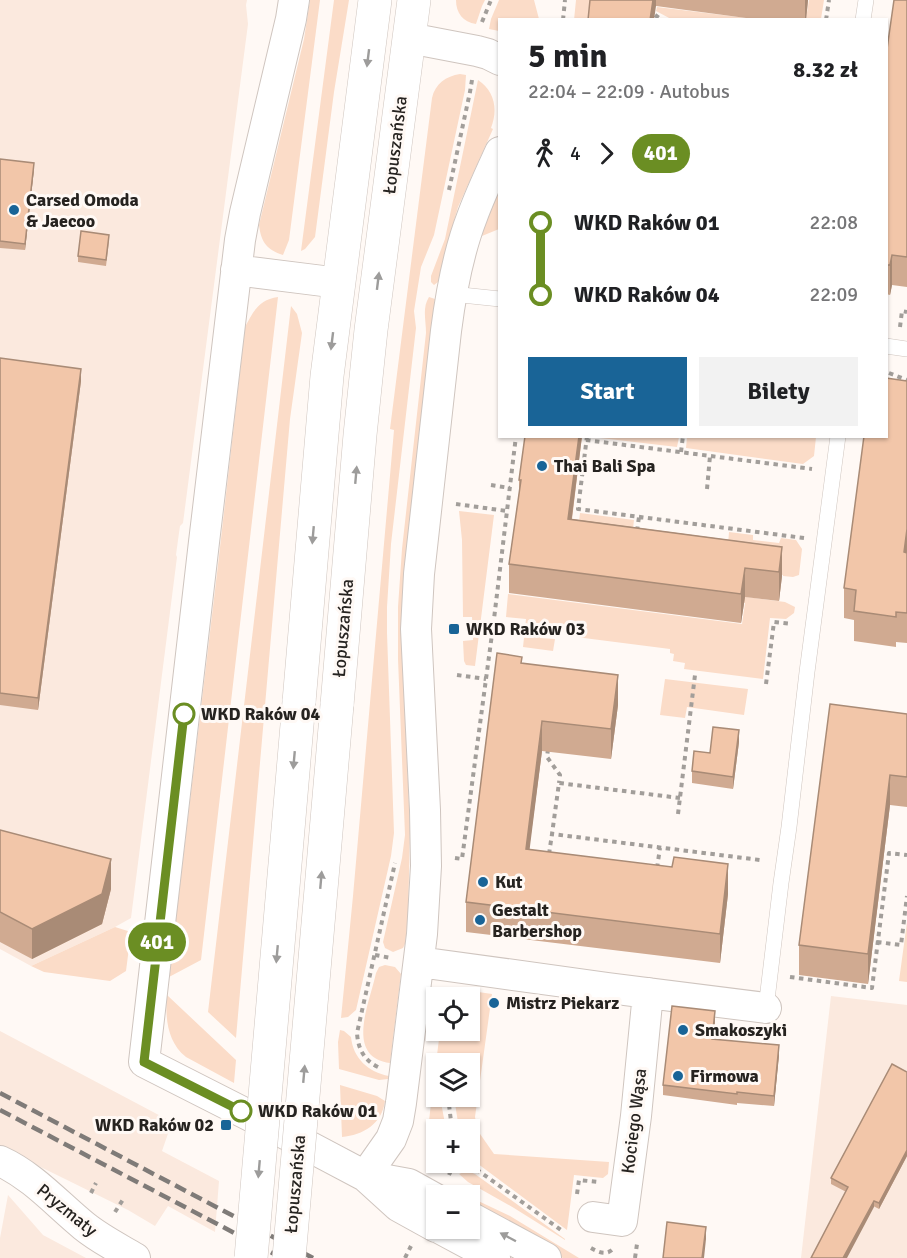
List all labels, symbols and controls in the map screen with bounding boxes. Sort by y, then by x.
text: 5 min [528,36,608,77]
one-way arrow [363,49,373,68]
text: 8.32 zł [793,56,858,83]
text: 22:04 – 22:09 · Autobus [528,79,730,104]
street label: Łopuszańska [378,95,412,195]
icon: walk [528,137,561,170]
icon: forward [590,137,623,170]
text: 401 [644,140,678,166]
text: 4 [570,141,581,166]
place label: Carsed Omoda & Jaecoo [26,189,139,232]
marker: Carsed Omoda & Jaecoo [7,203,21,217]
text: WKD Raków 01 [574,209,720,236]
text: 22:08 [809,210,858,235]
one-way arrow [373,271,382,290]
text: WKD Raków 04 [574,281,720,308]
text: 22:09 [809,282,858,307]
one-way arrow [327,331,336,350]
button: Start [528,357,687,426]
button: Bilety [699,357,858,426]
place label: Thai Bali Spa [554,455,656,477]
marker: Thai Bali Spa [535,459,549,473]
one-way arrow [352,465,361,484]
one-way arrow [308,525,318,544]
street label: Łopuszańska [328,578,358,678]
place label: WKD Raków 03 [466,618,585,640]
marker: WKD Raków 03 [447,622,461,636]
marker: WKD Raków 04 [173,703,195,725]
place label: WKD Raków 04 [201,703,320,725]
one-way arrow [289,750,299,769]
one-way arrow [317,870,326,889]
place label: Kut [495,871,523,893]
marker: Kut [476,875,490,889]
place label: Gestalt Barbershop [492,899,582,942]
marker: Gestalt Barbershop [473,913,487,927]
line badge: 401 [122,922,192,962]
text: 401 [140,929,174,955]
one-way arrow [272,945,282,964]
map controls [426,987,480,1239]
button: locate [426,987,480,1041]
place label: Mistrz Piekarz [506,992,619,1014]
marker: Mistrz Piekarz [487,996,501,1010]
place label: Smakoszyki [695,1019,787,1041]
marker: Smakoszyki [676,1023,690,1037]
button: layers [426,1053,480,1107]
one-way arrow [300,1065,309,1084]
place label: Firmowa [690,1065,759,1087]
street label: Kociego Wąsa [617,1067,651,1175]
marker: Firmowa [671,1069,685,1083]
marker: WKD Raków 01 [230,1100,252,1122]
place label: WKD Raków 01 [258,1100,377,1122]
place label: WKD Raków 02 [95,1114,214,1136]
marker: WKD Raków 02 [219,1118,233,1132]
button: + [426,1119,480,1173]
street label: Łopuszańska [280,1134,310,1234]
one-way arrow [254,1160,264,1179]
street label: Pryzmaty [32,1179,102,1241]
button: − [426,1185,480,1239]
one-way arrow [499,1233,517,1243]

